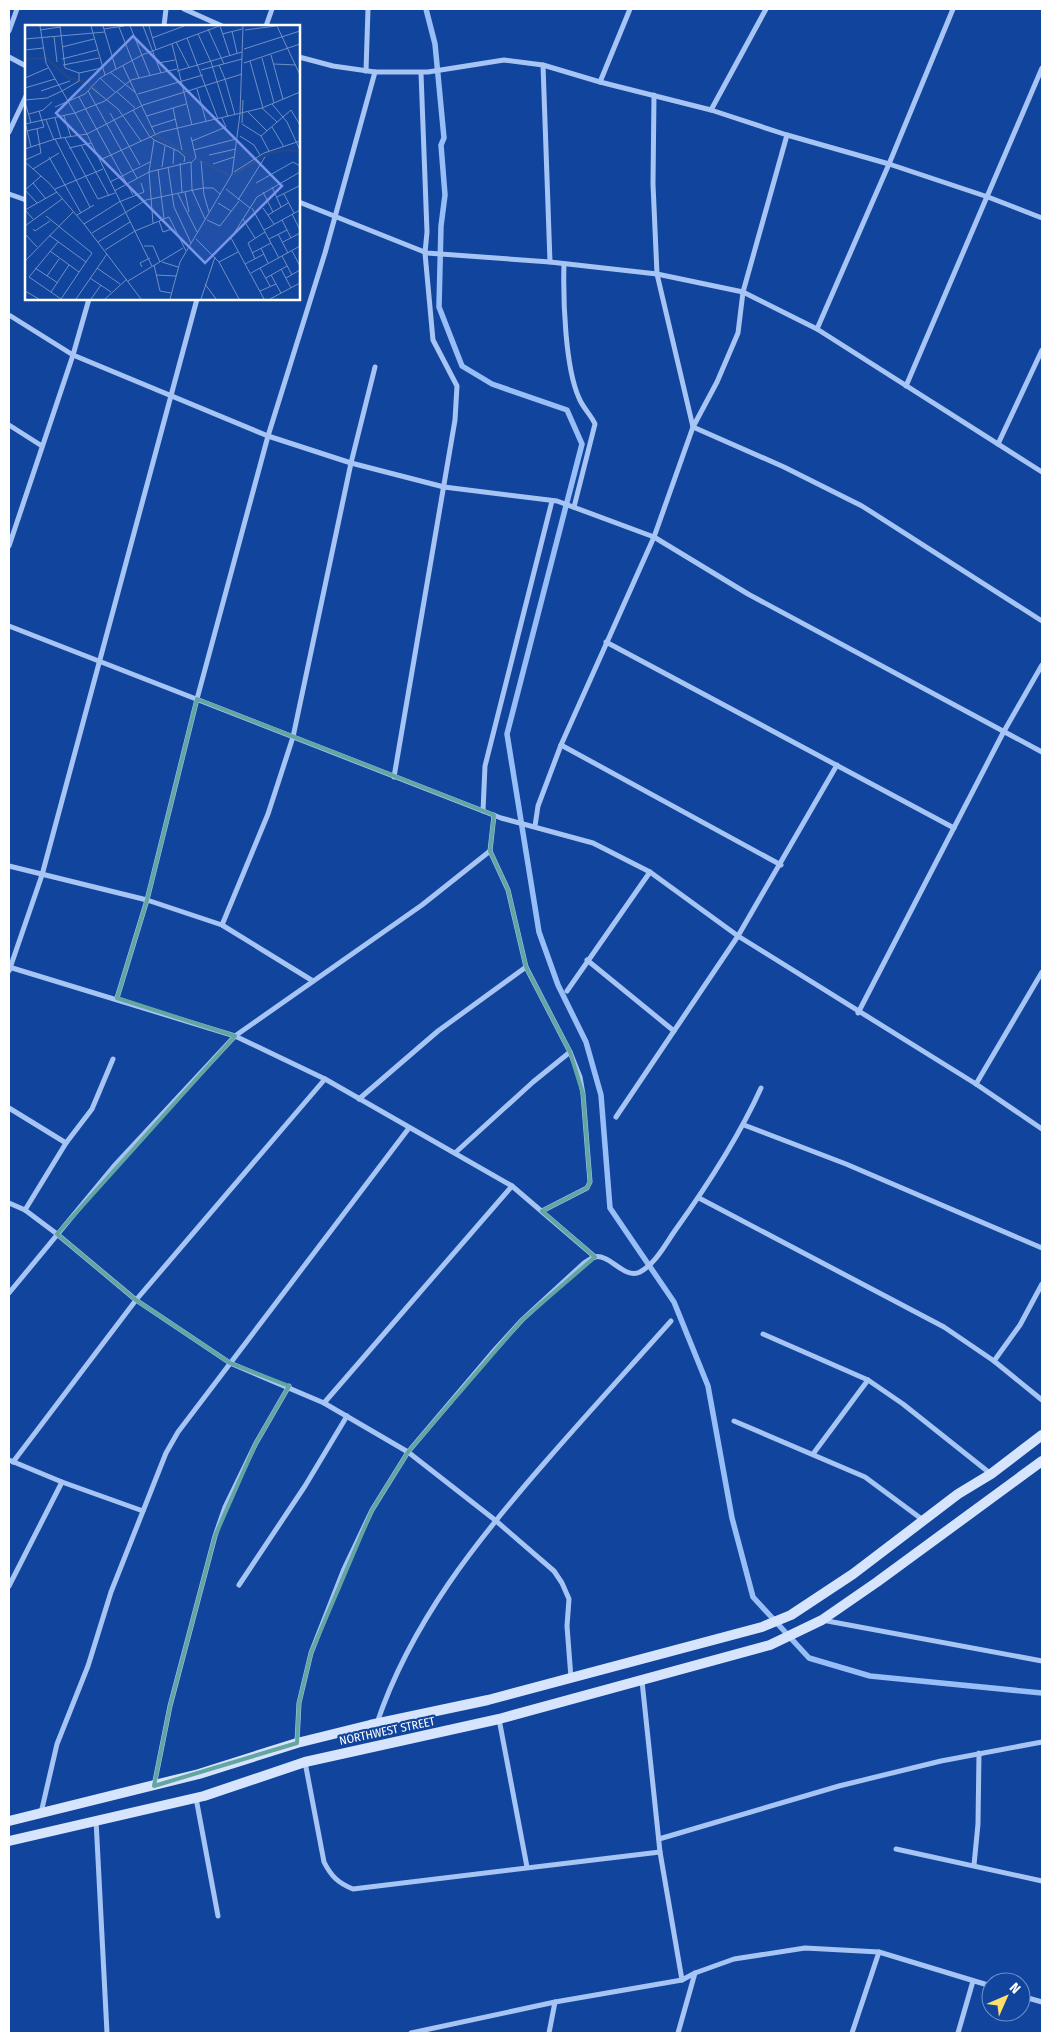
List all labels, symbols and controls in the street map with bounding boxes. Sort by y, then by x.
inset map [25,25,300,300]
street label: NORTHWEST STREET [338,1714,436,1748]
north arrow [981,1972,1031,2022]
text: N [1006,1979,1024,1997]

